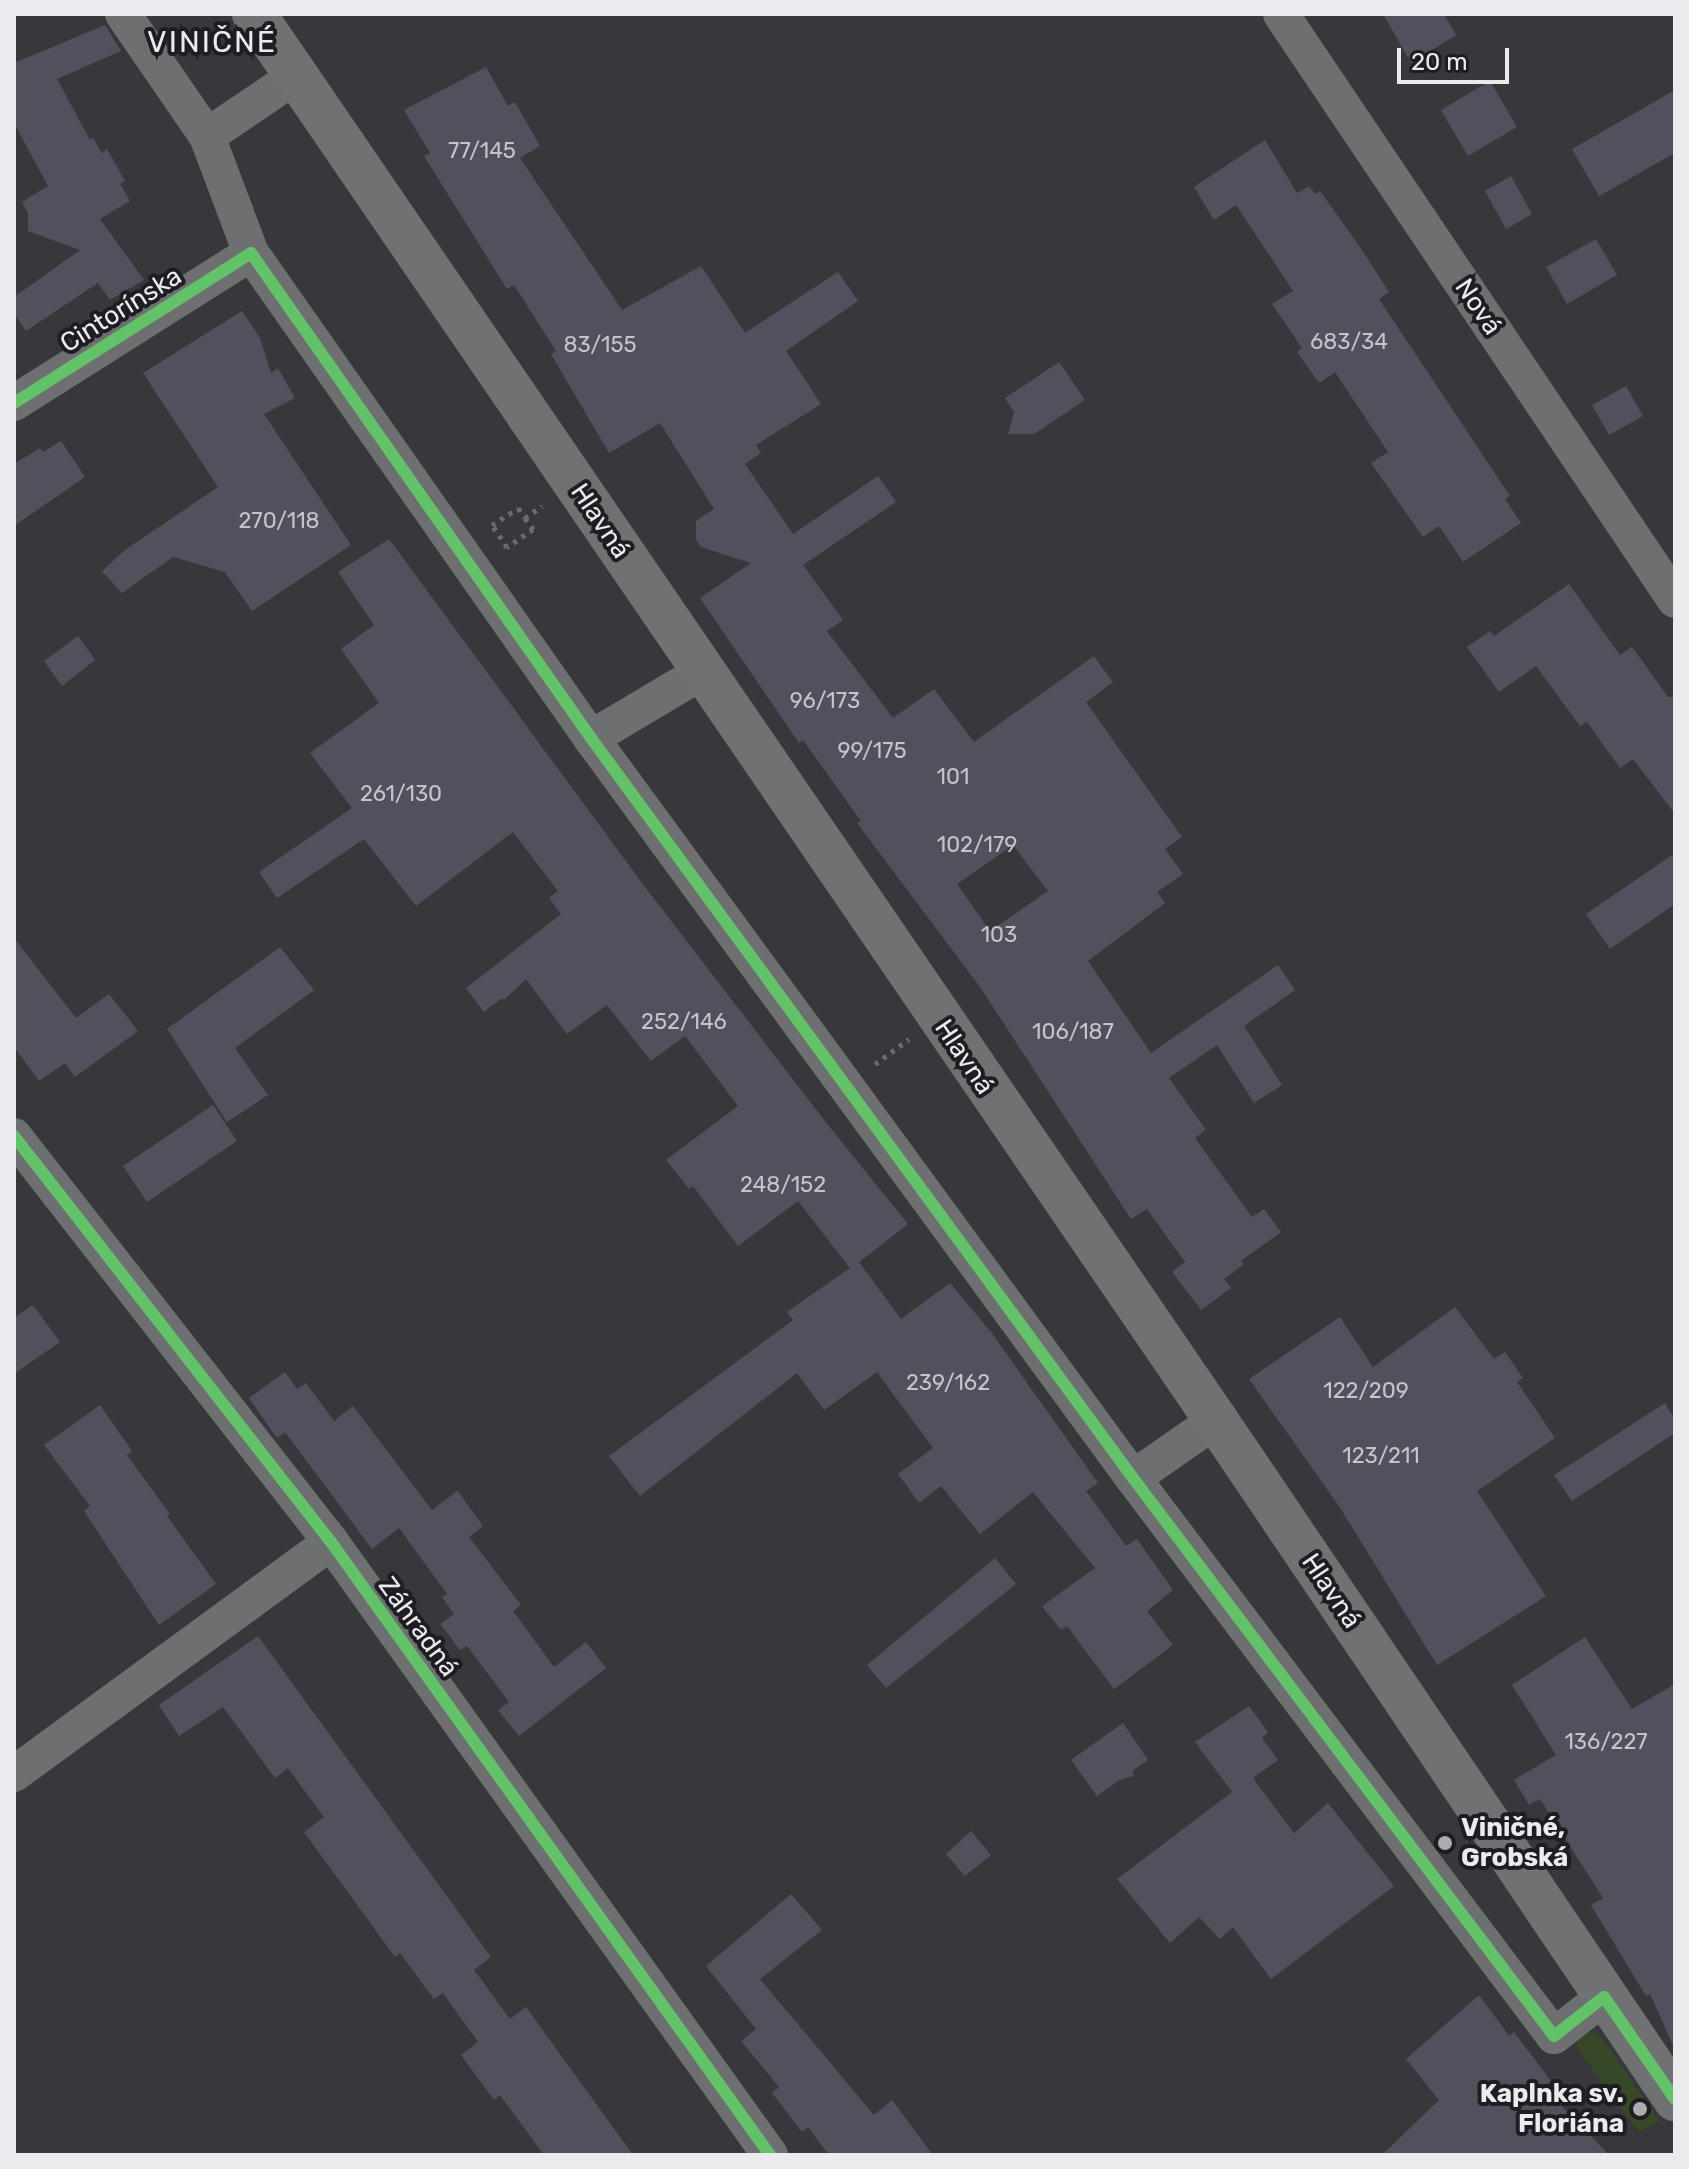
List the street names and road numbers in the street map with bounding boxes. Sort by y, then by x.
street label: Cintorínska [55,260,187,360]
street label: Nová [1448,273,1508,341]
street label: Hlavná [564,478,636,564]
street label: Hlavná [928,1014,1000,1100]
street label: Hlavná [1295,1548,1367,1634]
street label: Záhradná [371,1571,465,1683]

